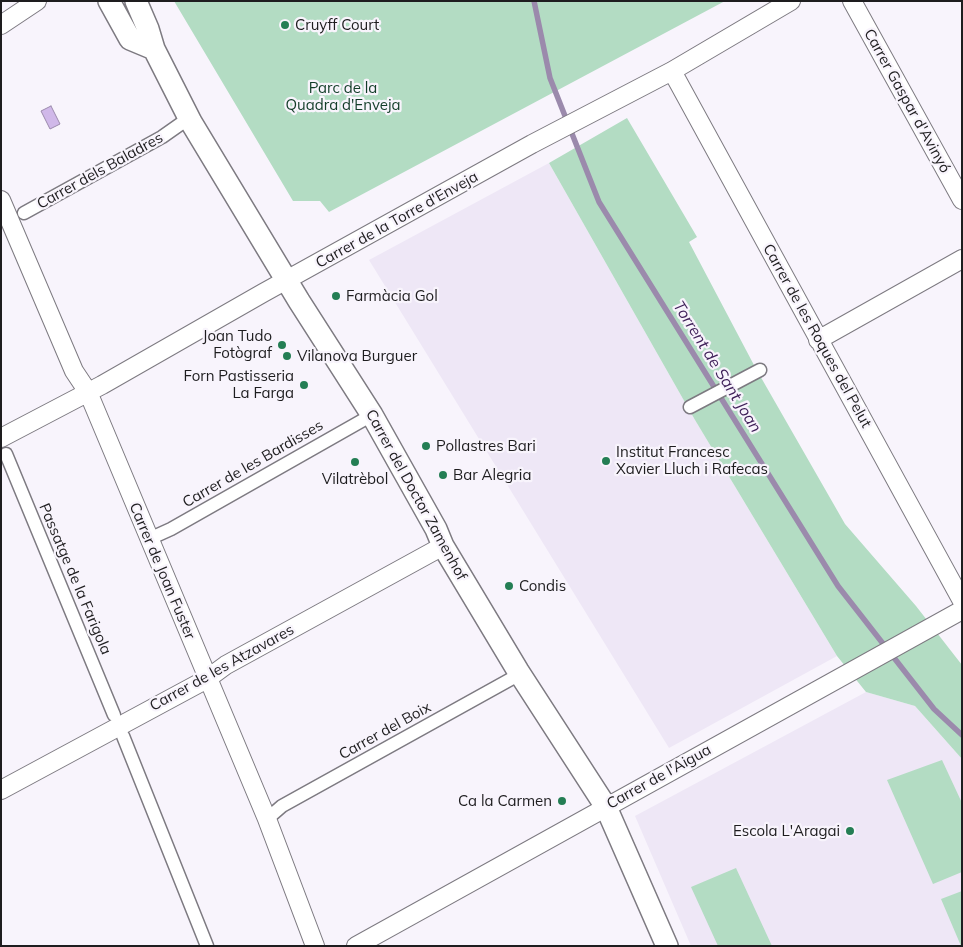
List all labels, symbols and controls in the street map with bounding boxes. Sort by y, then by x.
place label: Cruyff Court [295,16,379,34]
marker: Cruyff Court [279,19,291,31]
street label: Carrer Gaspar d'Avinyó [860,26,954,176]
park label: Parc de la Quadra d'Enveja [286,79,400,114]
street label: Carrer dels Baladres [34,129,166,213]
street label: Carrer de la Torre d'Enveja [313,168,481,272]
street label: Carrer de les Roques del Pelut [759,241,875,431]
place label: Farmàcia Gol [346,287,438,305]
marker: Farmàcia Gol [330,290,342,302]
water label: Torrent de Sant Joan [669,298,765,436]
place label: Joan Tudo Fotògraf [203,327,272,362]
marker: Joan Tudo Fotògraf [276,339,288,351]
place label: Vilanova Burguer [297,347,417,365]
marker: Vilanova Burguer [281,350,293,362]
place label: Forn Pastisseria La Farga [183,367,294,402]
marker: Forn Pastisseria La Farga [298,379,310,391]
street label: Carrer del Doctor Zamenhof [361,406,471,584]
street label: Carrer de les Bardisses [180,416,326,512]
place label: Pollastres Bari [436,437,536,455]
marker: Pollastres Bari [420,440,432,452]
place label: Institut Francesc Xavier Lluch i Rafecas [616,443,768,478]
marker: Institut Francesc Xavier Lluch i Rafecas [600,455,612,467]
marker: Vilatrèbol [349,456,361,468]
place label: Bar Alegria [453,466,531,484]
marker: Bar Alegria [437,469,449,481]
place label: Vilatrèbol [322,470,388,488]
street label: Carrer de Joan Fuster [125,500,199,642]
street label: Passatge de la Farigola [35,501,115,657]
place label: Condis [519,577,566,595]
marker: Condis [503,580,515,592]
street label: Carrer de les Atzavares [147,621,297,715]
street label: Carrer del Boix [336,698,434,764]
street label: Carrer de l'Aigua [604,741,714,813]
place label: Ca la Carmen [458,792,552,810]
marker: Ca la Carmen [556,795,568,807]
place label: Escola L'Aragai [733,822,840,840]
marker: Escola L'Aragai [844,825,856,837]

